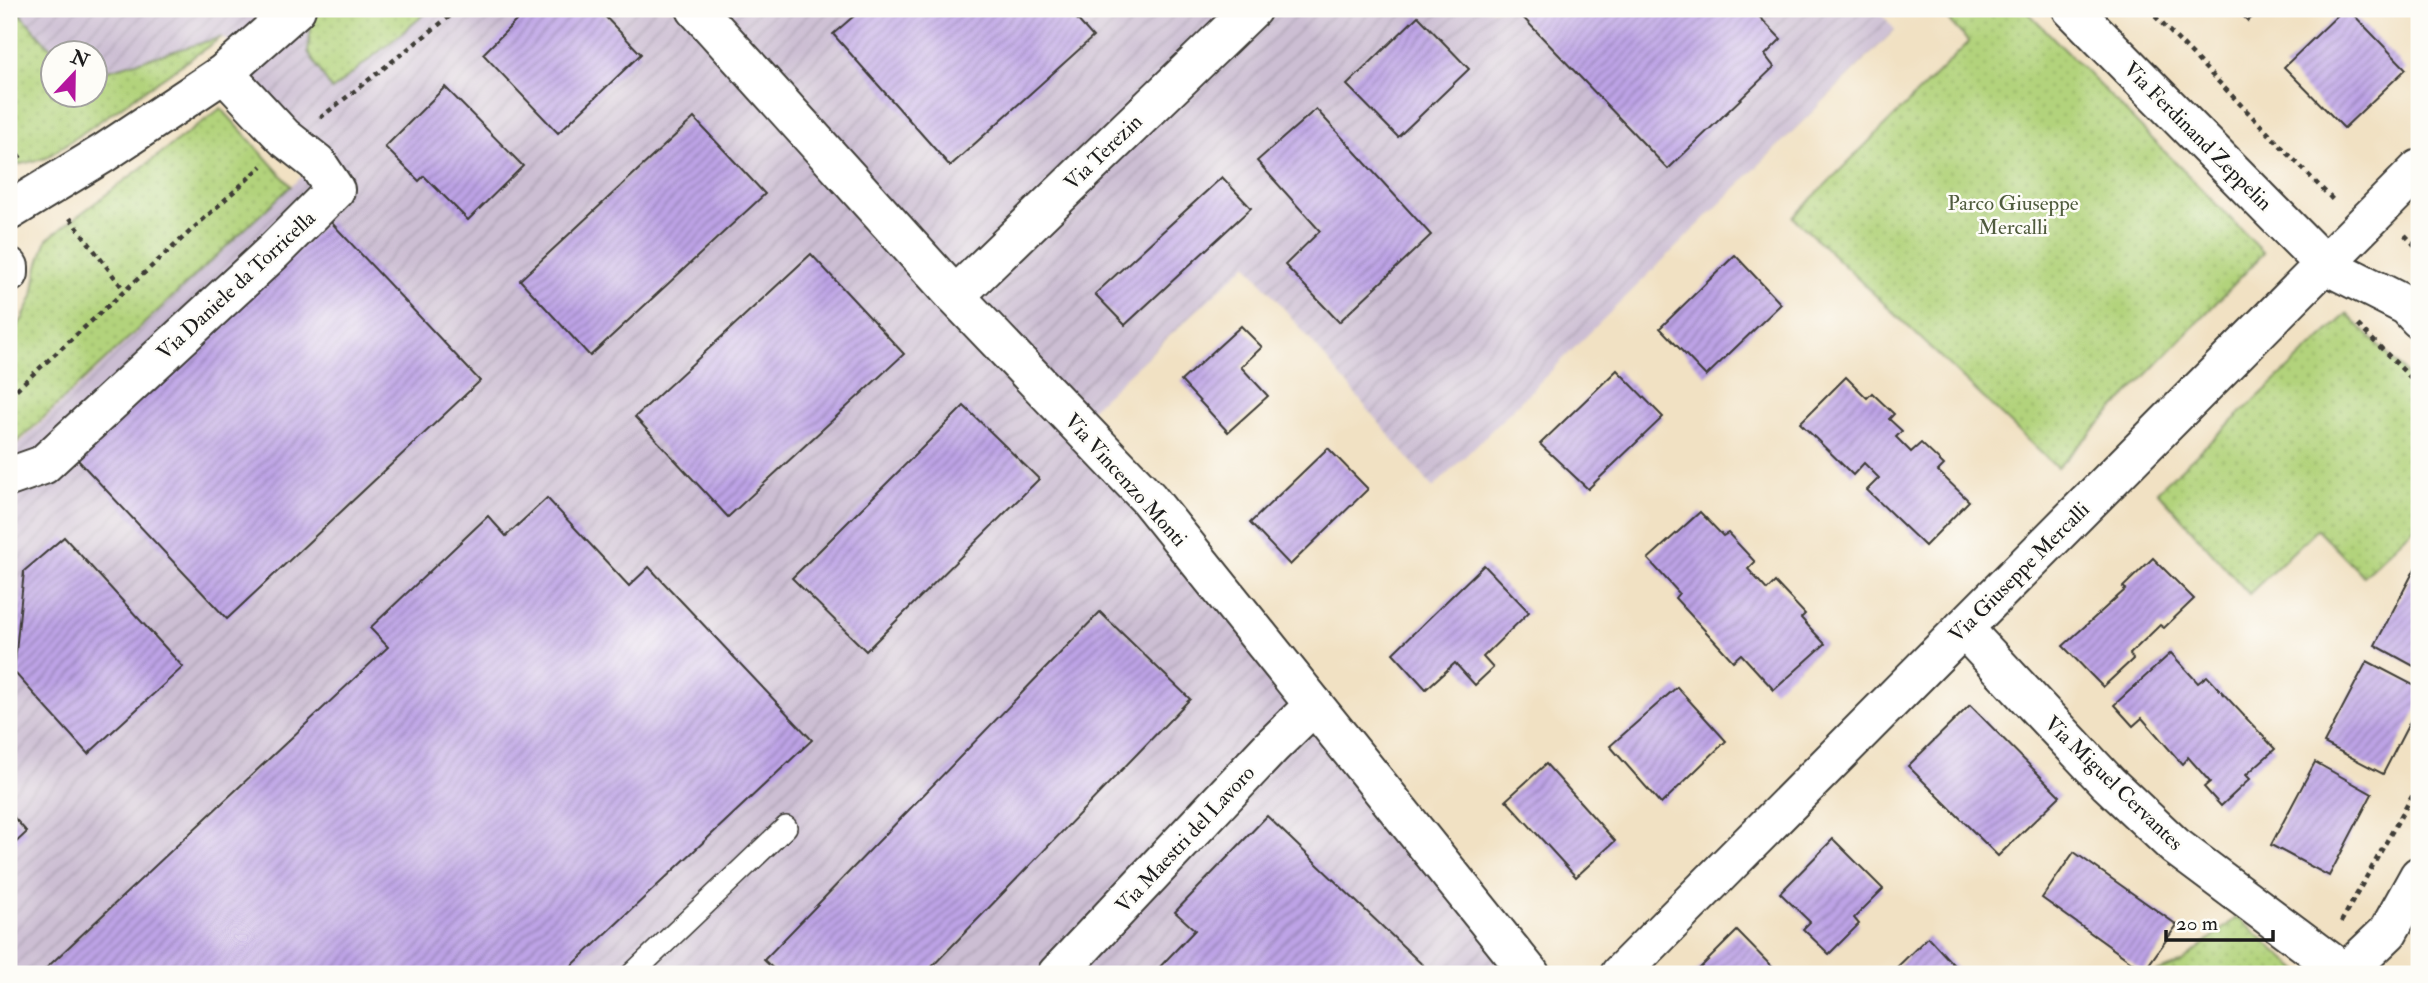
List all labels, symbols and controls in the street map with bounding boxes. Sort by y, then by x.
north arrow [38,38,108,108]
text: N [67,44,93,74]
street label: Via Ferdinand Zeppelin [2117,56,2278,217]
street label: Via Terezin [1059,108,1148,196]
park label: Parco Giuseppe Mercalli [1947,190,2079,241]
street label: Via Daniele da Torricella [151,205,321,366]
street label: Via Vincenzo Monti [1059,408,1193,553]
street label: Via Giuseppe Mercalli [1943,496,2096,648]
street label: Via Miguel Cervantes [2039,710,2189,856]
street label: Via Maestri del Lavoro [1110,760,1261,919]
scale bar [2166,899,2272,943]
text: 20 m [2176,910,2218,937]

